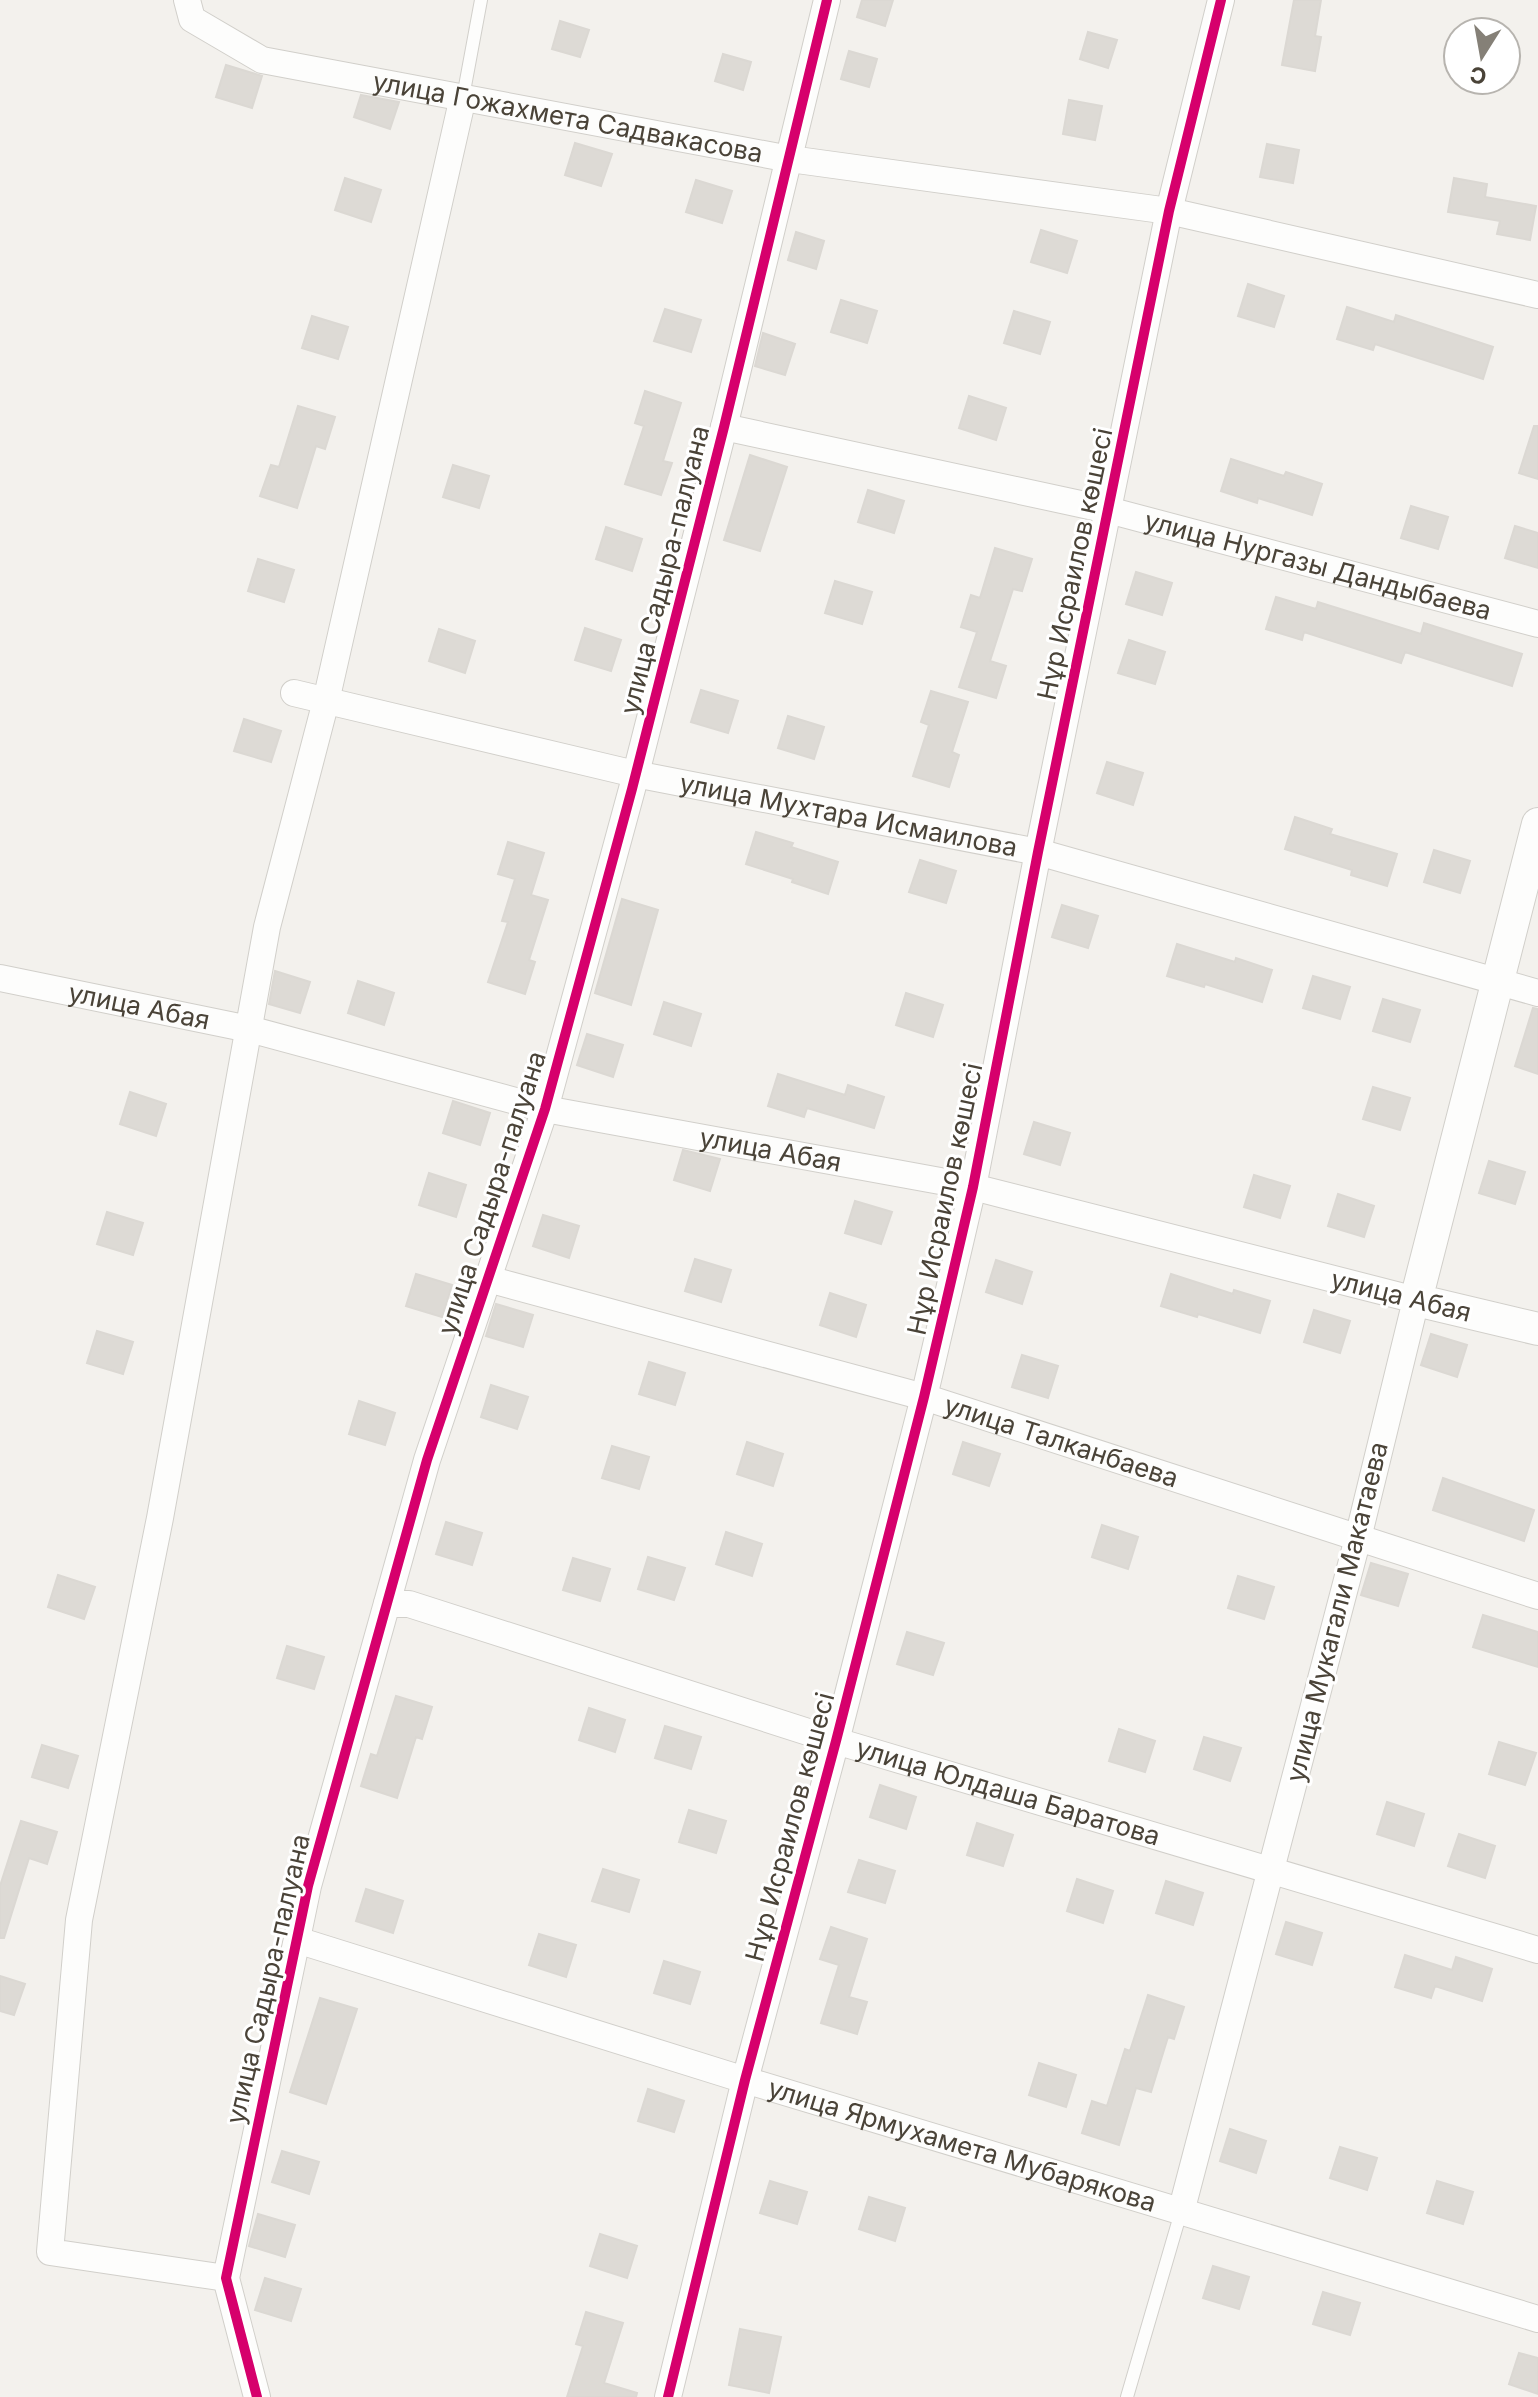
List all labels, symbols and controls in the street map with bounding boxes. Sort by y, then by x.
north arrow [1442,16,1522,96]
text: С [1468,61,1489,90]
street label: улица Гожахмета Садвакасова [370,65,766,169]
street label: улица Садыра-палуана [614,422,715,717]
street label: Нұр Исраилов көшесі [1031,425,1118,703]
street label: улица Нургазы Дандыбаева [1141,504,1495,626]
street label: улица Мухтара Исмаилова [677,767,1020,863]
street label: улица Абая [66,976,213,1036]
street label: улица Садыра-палуана [431,1047,552,1339]
street label: Нұр Исраилов көшесі [901,1060,988,1338]
street label: улица Абая [697,1121,844,1178]
street label: улица Абая [1328,1263,1475,1328]
street label: улица Талканбаева [940,1389,1182,1493]
street label: улица Мукагали Макатаева [1279,1439,1394,1785]
street label: Нұр Исраилов көшесі [739,1689,840,1965]
street label: улица Юлдаша Баратова [853,1732,1164,1852]
street label: улица Садыра-палуана [219,1831,316,2127]
street label: улица Ярмухамета Мубарякова [764,2072,1160,2218]

